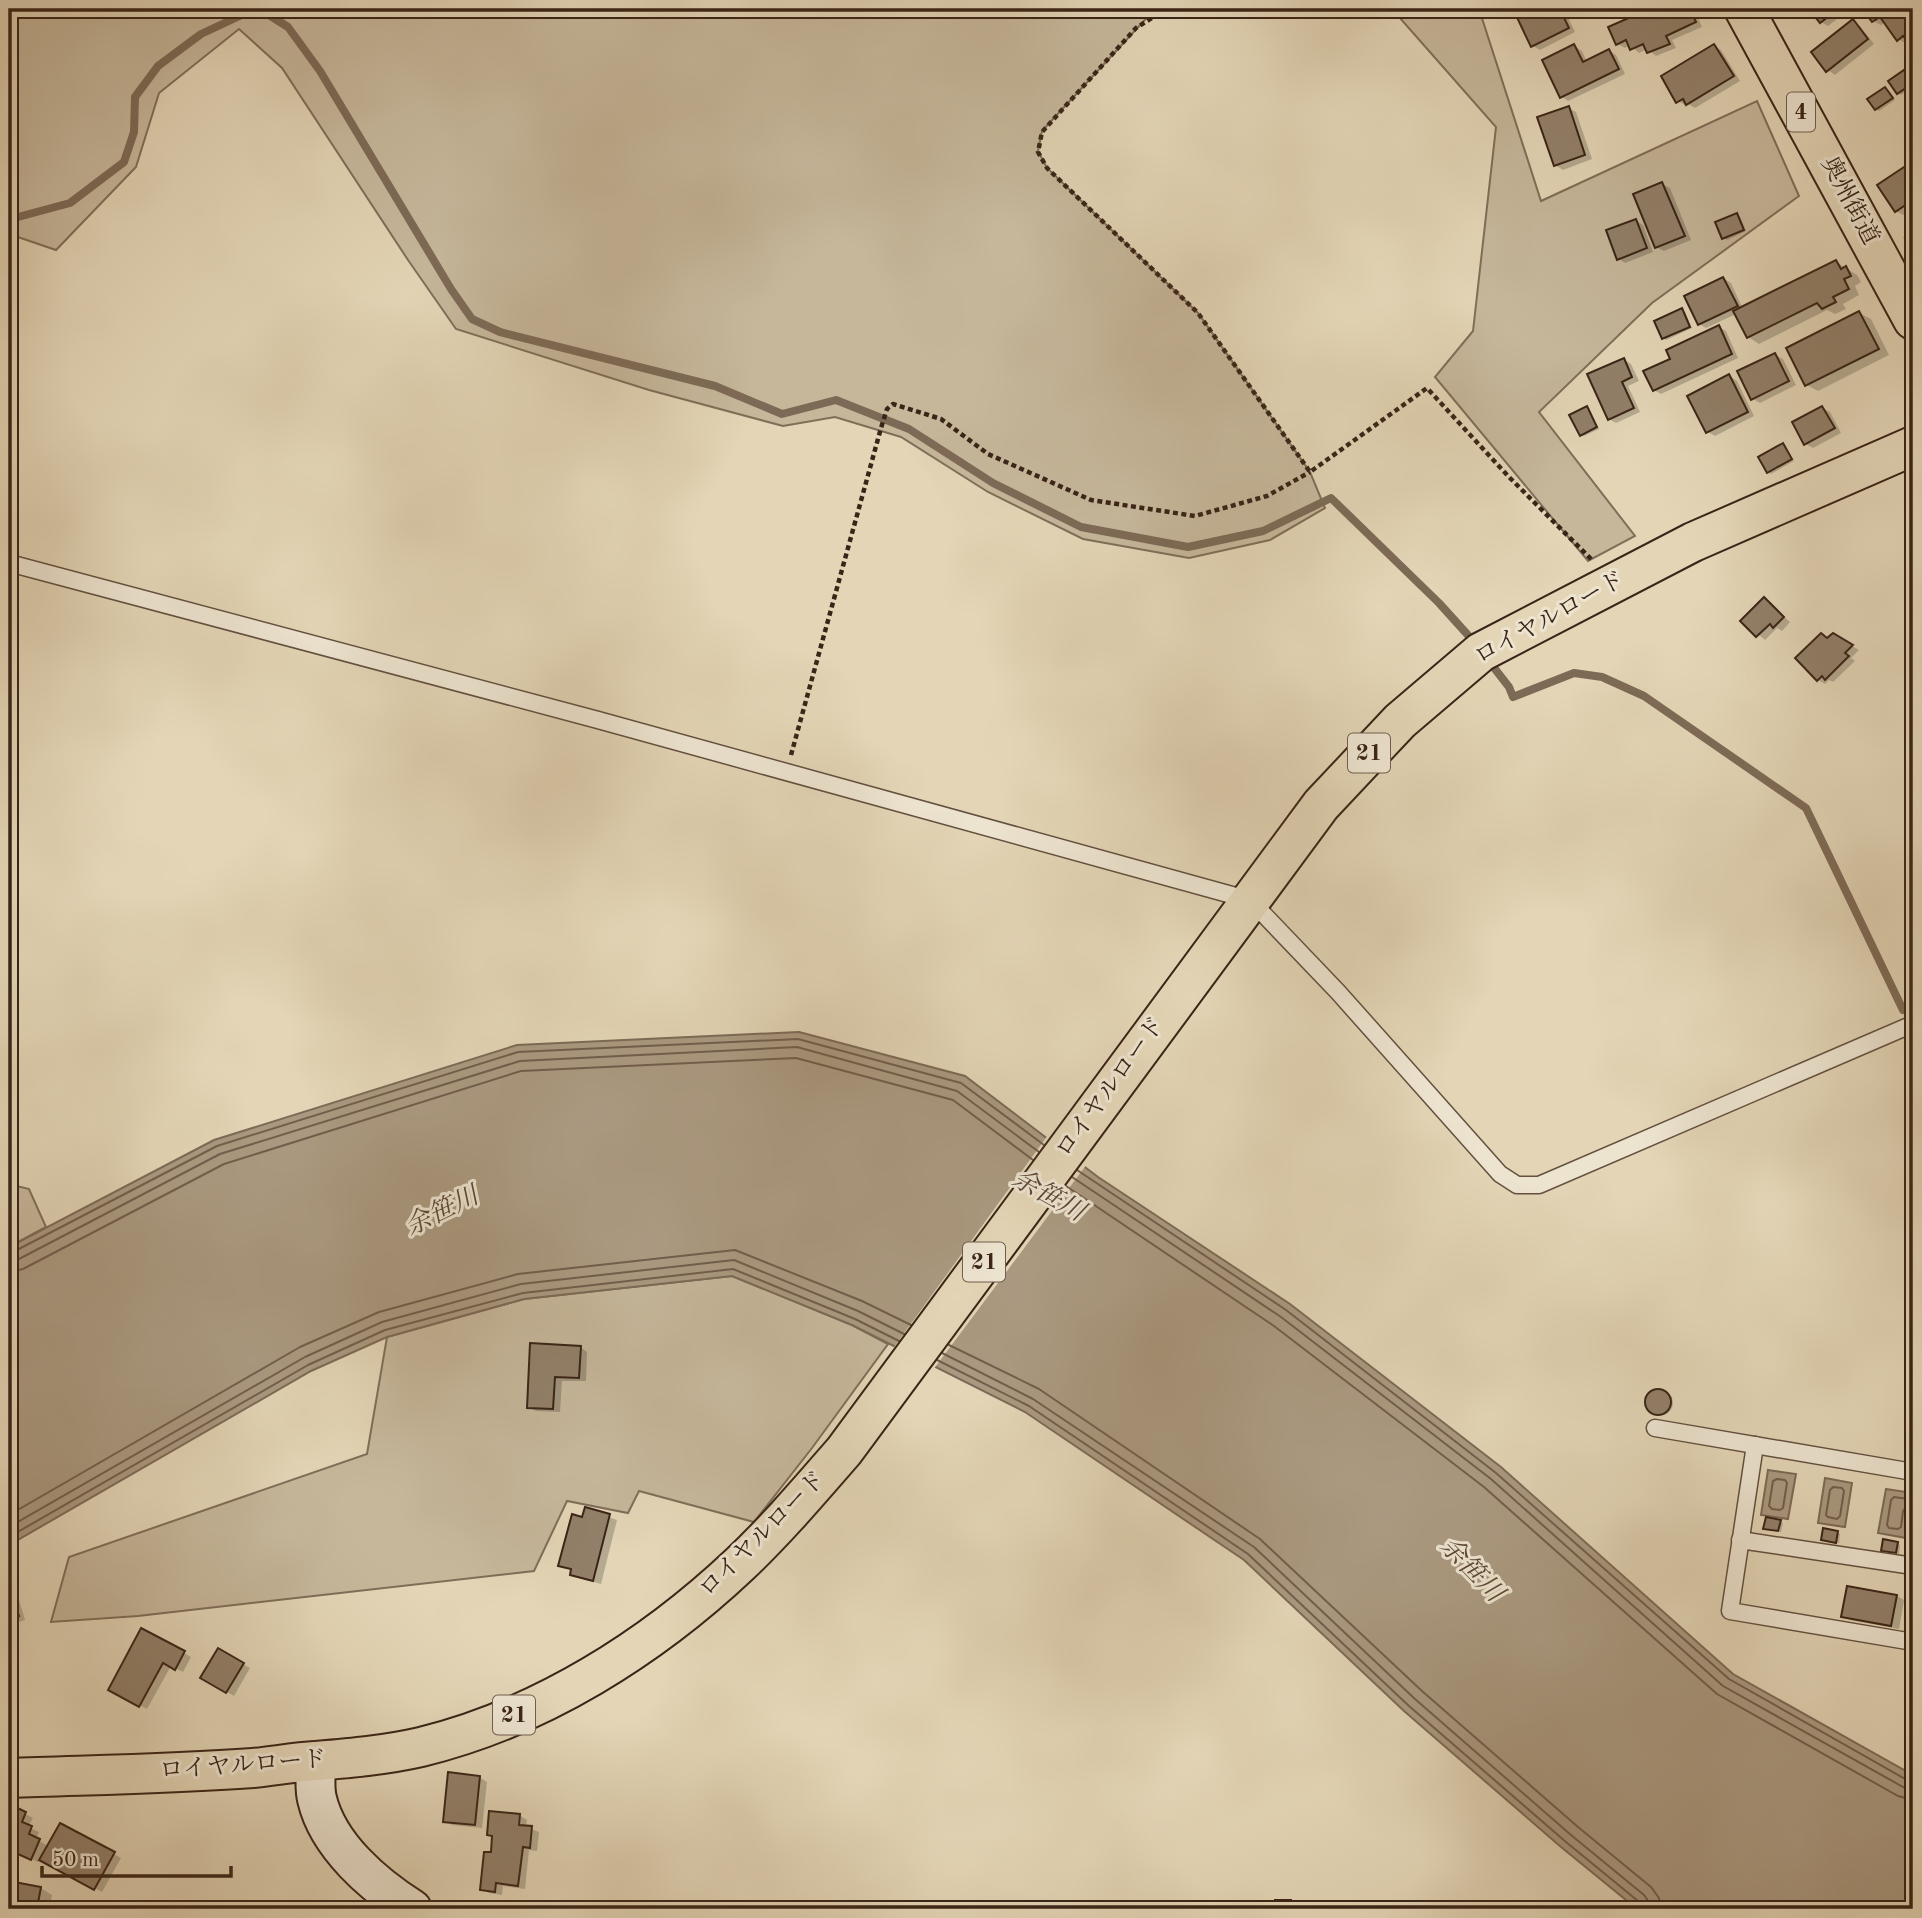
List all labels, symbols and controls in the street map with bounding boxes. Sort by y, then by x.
road number: 4 [1787,92,1815,132]
street label: 奥州街道 [1816,152,1885,249]
street label: ロイヤルロード [1471,567,1629,670]
road number: 21 [1348,734,1390,772]
street label: ロイヤルロード [1051,1013,1170,1163]
water label: 余笹川 [1008,1164,1092,1228]
water label: 余笹川 [400,1180,485,1241]
road number: 21 [963,1242,1005,1282]
street label: ロイヤルロード [695,1467,831,1603]
water label: 余笹川 [1435,1532,1511,1609]
road number: 21 [493,1696,535,1734]
street label: ロイヤルロード [159,1747,327,1784]
scale bar [42,1834,231,1878]
text: 50 m [52,1850,99,1871]

